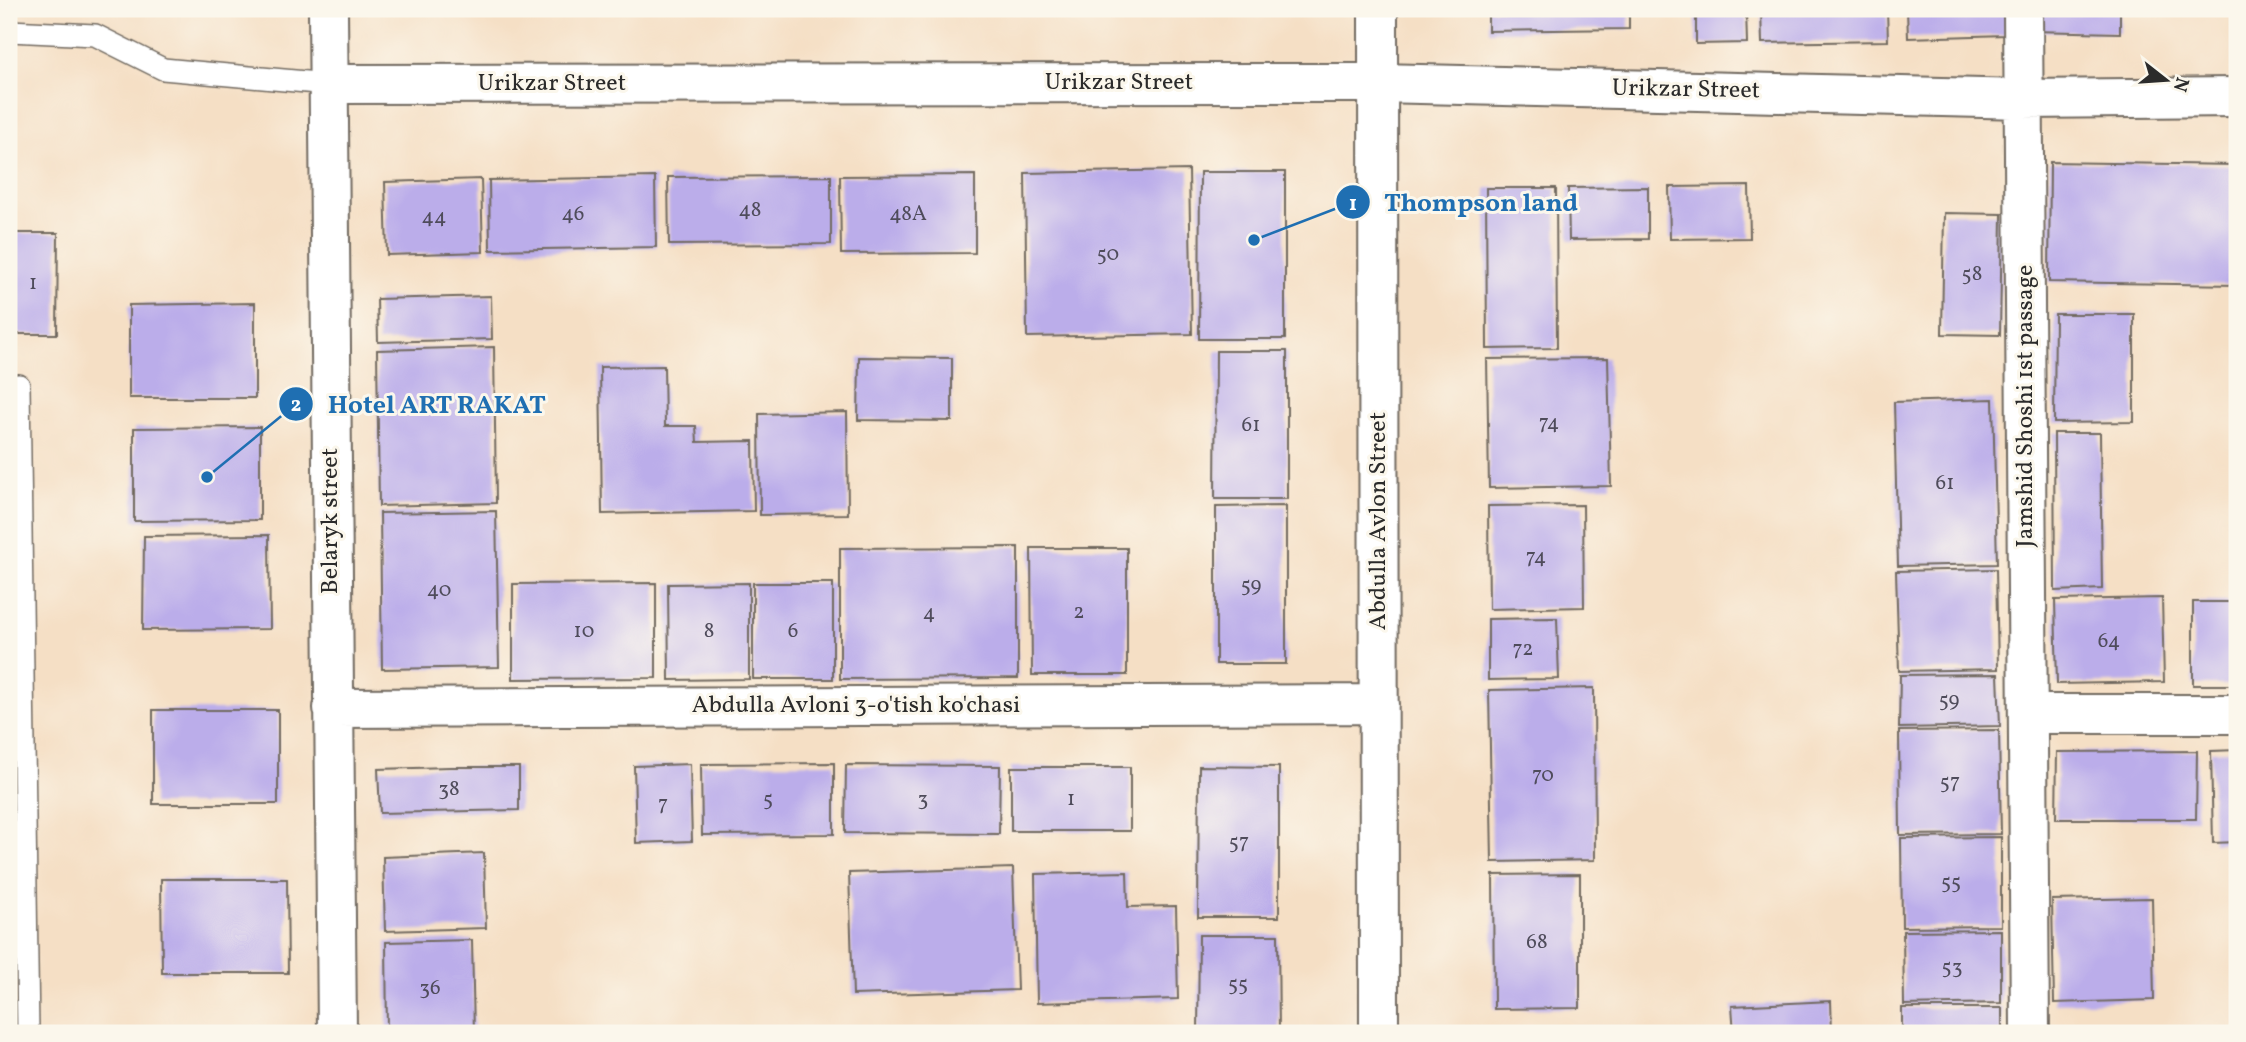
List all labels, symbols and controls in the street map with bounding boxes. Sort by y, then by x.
north arrow [2130,46,2200,116]
street label: Urikzar Street [1045,66,1193,100]
street label: Urikzar Street [478,67,626,101]
street label: Urikzar Street [1612,72,1760,108]
text: N [2166,74,2195,95]
callout: Thompson land [1335,179,1592,226]
text: Thompson land [1384,186,1578,222]
text: 1 [1349,190,1357,219]
house number: 48 [739,196,761,225]
house number: 46 [562,200,584,229]
house number: 48A [889,200,927,229]
house number: 44 [421,203,447,232]
house number: 50 [1097,240,1119,269]
house number: 58 [1962,260,1982,289]
street label: Jamshid Shoshi 1st passage [2009,265,2043,547]
house number: 1 [29,269,37,298]
callout: Hotel ART RAKAT [279,380,561,427]
text: Hotel ART RAKAT [328,388,546,424]
text: 2 [291,391,301,420]
house number: 74 [1539,409,1559,438]
house number: 61 [1242,411,1260,440]
street label: Abdulla Avlon Street [1362,412,1396,630]
street label: Belaryk street [314,448,348,594]
house number: 61 [1936,469,1954,498]
house number: 74 [1526,543,1546,572]
house number: 59 [1241,571,1261,600]
house number: 40 [427,576,451,605]
house number: 2 [1073,598,1085,627]
house number: 4 [923,599,935,628]
house number: 10 [574,617,594,646]
house number: 8 [704,617,714,646]
house number: 6 [788,617,798,646]
house number: 64 [2098,627,2120,656]
house number: 72 [1512,635,1534,664]
house number: 59 [1939,686,1959,715]
street label: Abdulla Avloni 3-o'tish ko'chasi [692,689,1020,723]
house number: 70 [1532,761,1554,790]
house number: 57 [1940,768,1960,797]
house number: 38 [438,775,460,804]
house number: 5 [763,785,773,814]
house number: 3 [918,785,928,814]
house number: 1 [1067,785,1075,814]
house number: 7 [658,790,668,819]
house number: 57 [1229,828,1249,857]
house number: 55 [1941,868,1961,897]
house number: 68 [1526,928,1548,957]
house number: 53 [1942,953,1962,982]
house number: 55 [1228,970,1248,999]
house number: 36 [419,974,441,1003]

